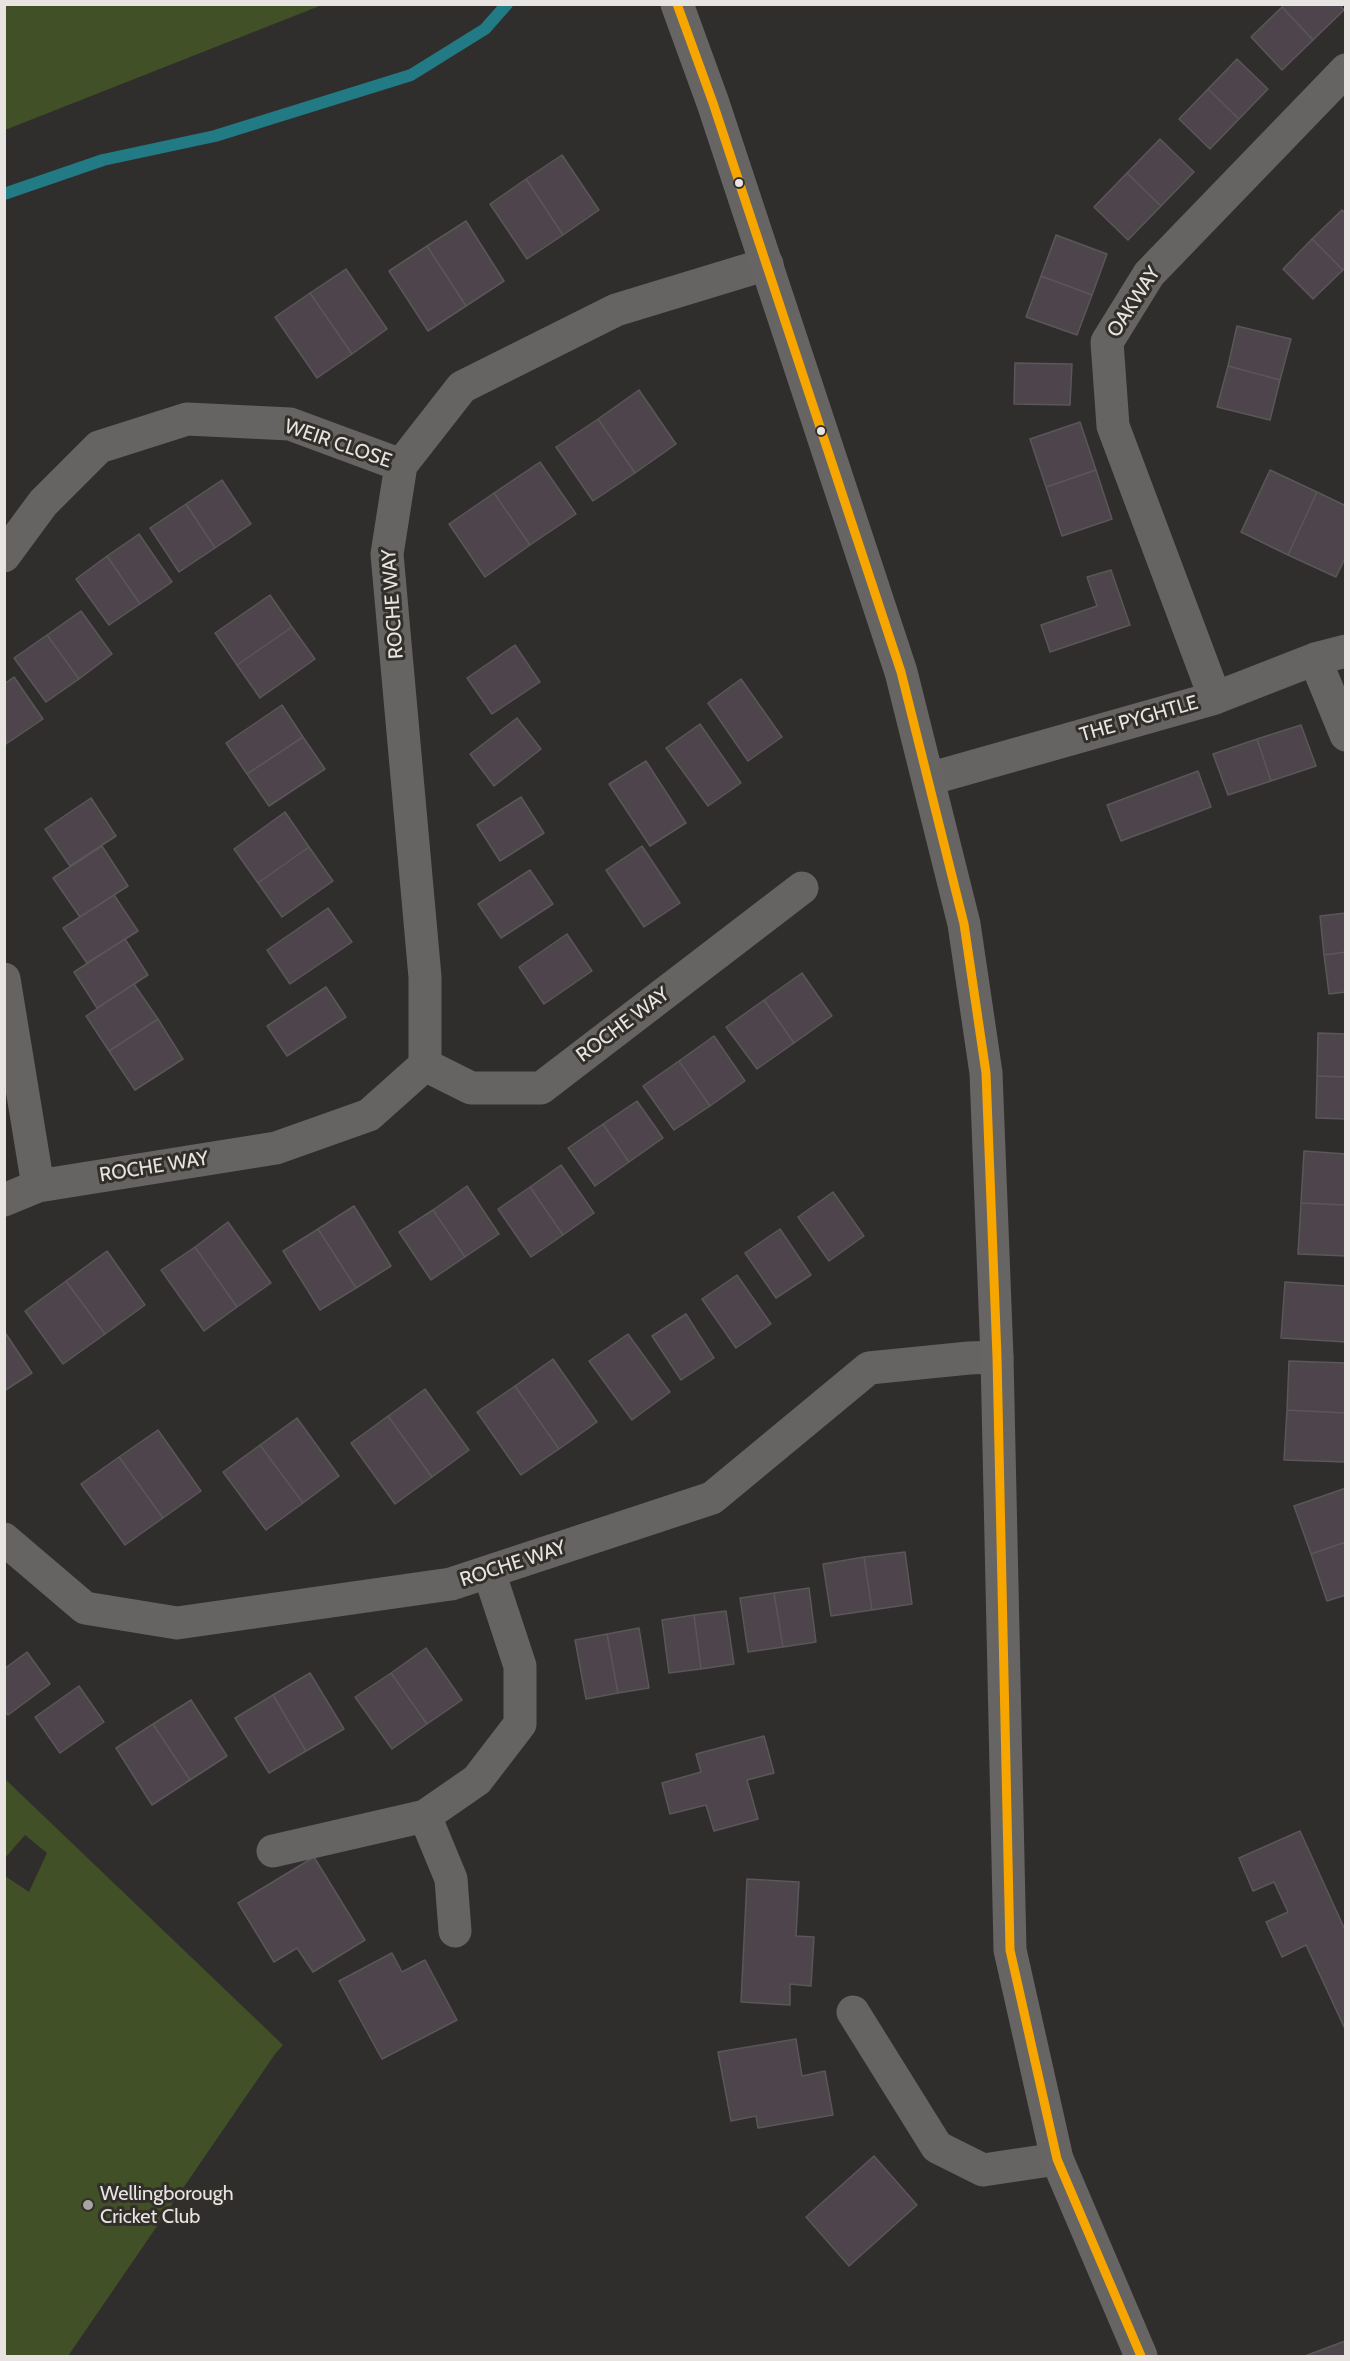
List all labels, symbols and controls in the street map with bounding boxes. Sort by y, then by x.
unlabelled marker [733,177,745,189]
street label: OAKWAY [1102,262,1166,342]
street label: WEIR CLOSE [281,414,395,474]
unlabelled marker [815,425,827,437]
street label: ROCHE WAY [377,548,409,660]
street label: THE PYGHTLE [1077,691,1201,747]
street label: ROCHE WAY [572,982,674,1068]
street label: ROCHE WAY [98,1147,210,1187]
street label: ROCHE WAY [457,1536,569,1592]
place label: Wellingborough Cricket Club [100,2182,234,2229]
marker: Wellingborough Cricket Club [81,2198,95,2212]

